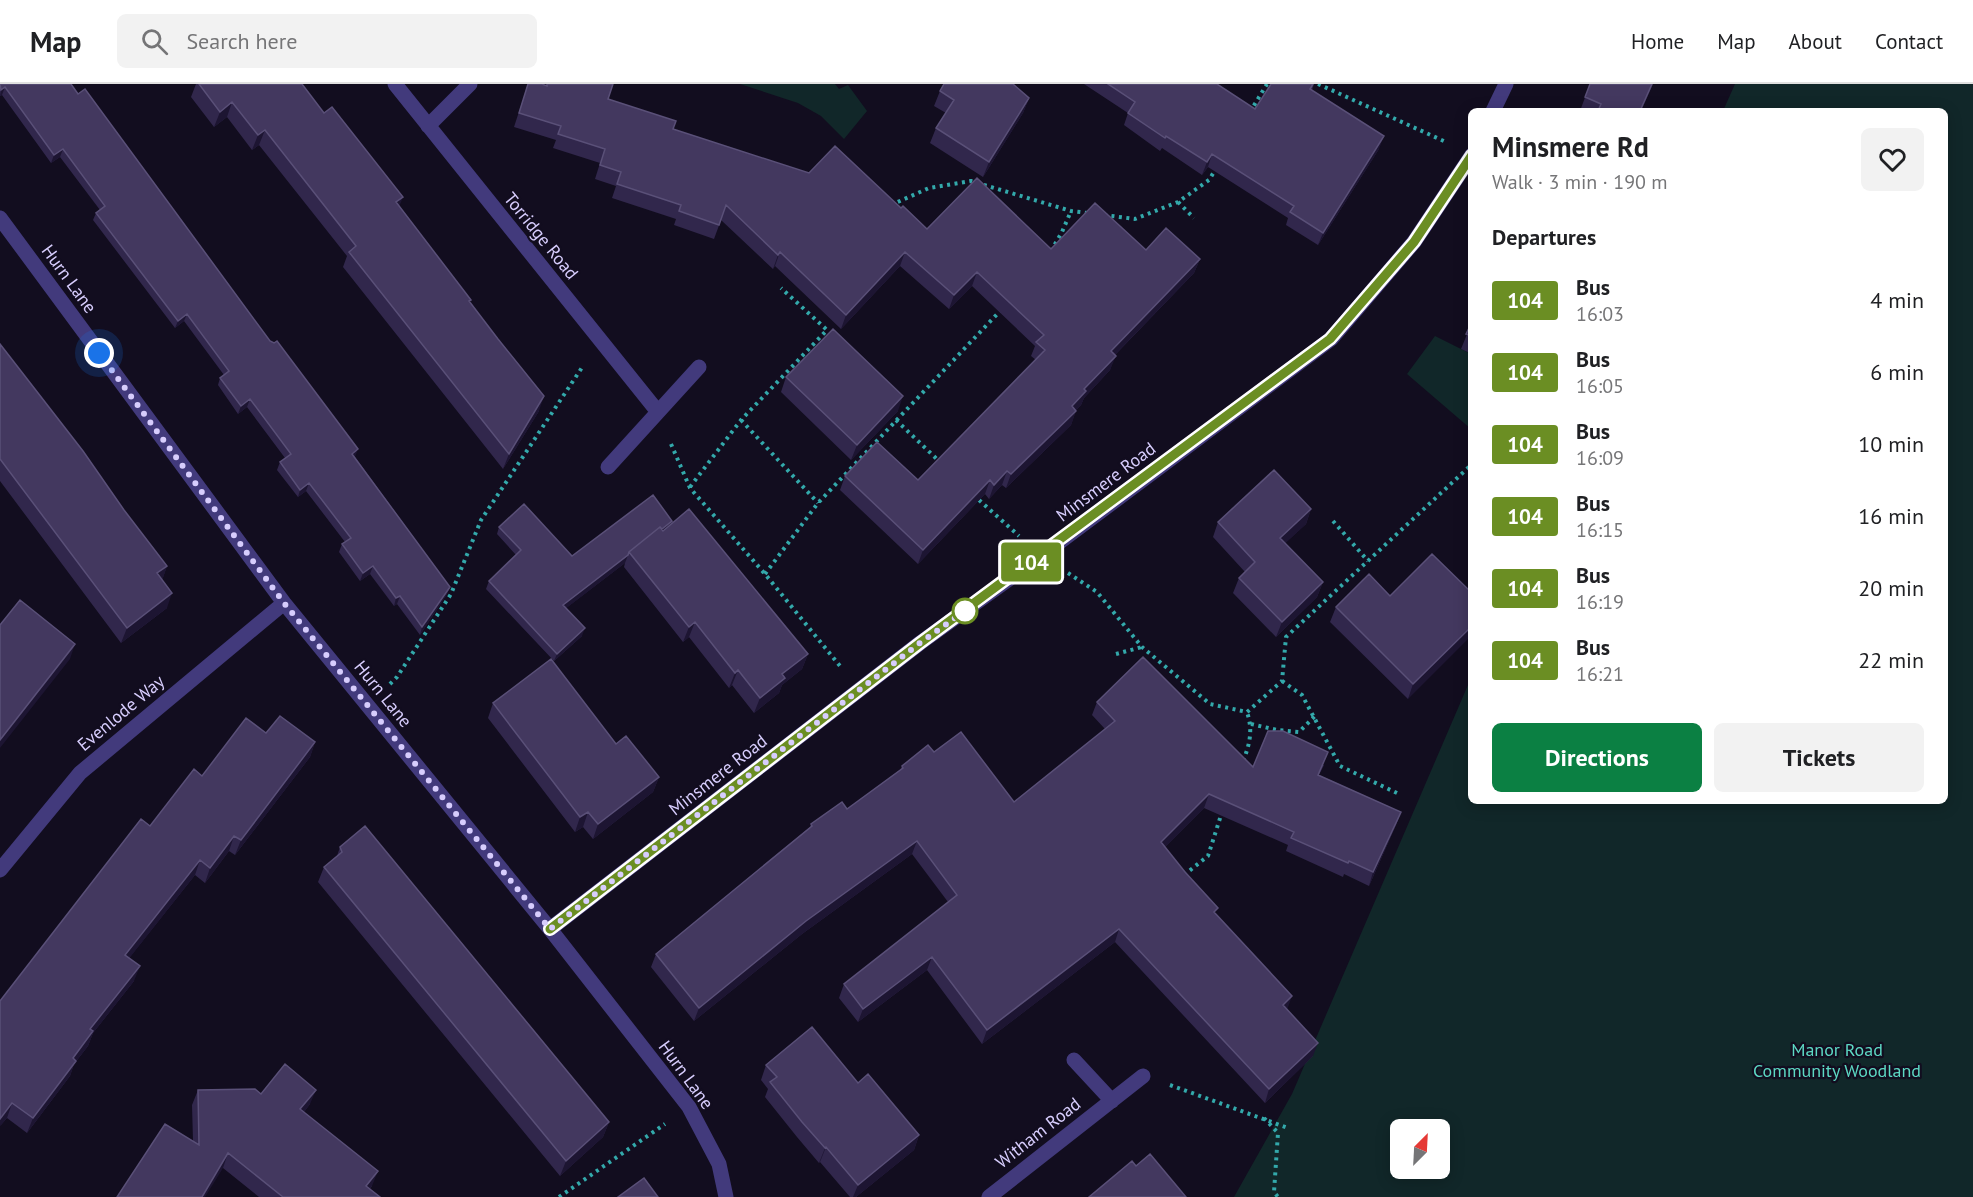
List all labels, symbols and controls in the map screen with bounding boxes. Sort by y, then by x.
search box [117,14,537,68]
text: Map [30,23,81,60]
icon: search [138,25,171,58]
text: Search here [186,27,297,55]
text: Home [1631,28,1684,55]
text: Map [1717,28,1756,55]
text: About [1789,28,1842,55]
text: Contact [1875,28,1943,55]
text: Minsmere Rd [1492,128,1649,165]
button: heart [1861,128,1924,191]
text: Walk · 3 min · 190 m [1492,169,1668,195]
street label: Torridge Road [499,187,584,284]
text: Departures [1492,223,1596,251]
street label: Hurn Lane [37,240,102,318]
text: Bus [1576,273,1610,301]
text: 4 min [1870,286,1924,314]
text: 104 [1507,287,1543,314]
text: 16:03 [1576,301,1624,327]
your location [84,338,114,368]
text: Bus [1576,345,1610,373]
text: 6 min [1870,358,1924,386]
text: 104 [1507,359,1543,386]
text: 16:05 [1576,373,1624,399]
text: Bus [1576,417,1610,445]
text: 10 min [1858,430,1924,458]
text: 104 [1507,431,1543,458]
street label: Minsmere Road [1051,437,1160,526]
text: 16:09 [1576,445,1624,471]
text: Bus [1576,489,1610,517]
text: 16 min [1858,502,1924,530]
text: 104 [1507,503,1543,530]
text: 16:15 [1576,517,1624,543]
line badge: 104 [996,542,1066,582]
text: 104 [1013,549,1049,576]
text: Bus [1576,561,1610,589]
text: 20 min [1858,574,1924,602]
text: 104 [1507,575,1543,602]
text: 16:19 [1576,589,1624,615]
unlabelled marker [952,598,978,624]
text: Bus [1576,633,1610,661]
text: 22 min [1858,646,1924,674]
text: 104 [1507,647,1543,674]
street label: Hurn Lane [349,656,417,732]
text: 16:21 [1576,661,1624,687]
street label: Evenlode Way [72,669,169,756]
button: Directions [1492,723,1702,792]
button: Tickets [1714,723,1924,792]
street label: Minsmere Road [664,729,771,820]
street label: Hurn Lane [654,1036,719,1114]
park label: Manor Road Community Woodland [1753,1038,1921,1082]
street label: Witham Road [990,1092,1085,1173]
north arrow [1390,1119,1450,1179]
map controls [1390,1119,1450,1179]

